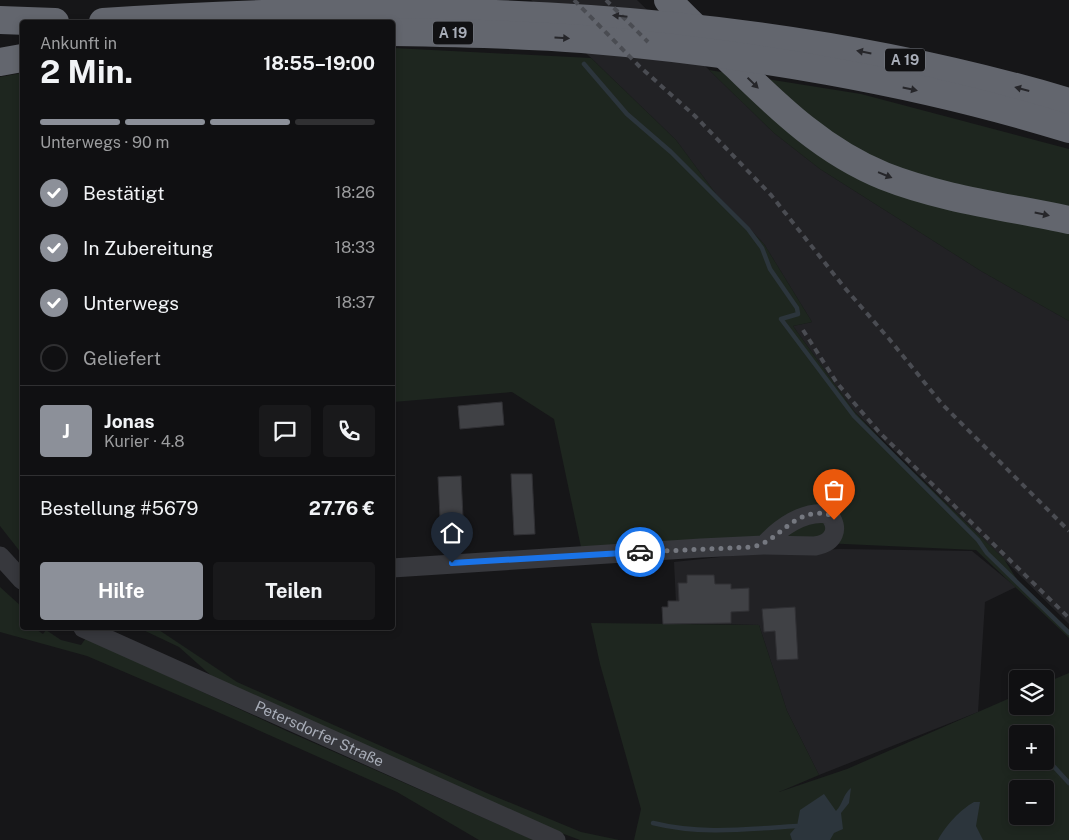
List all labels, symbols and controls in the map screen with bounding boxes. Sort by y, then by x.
one-way arrow [611,12,627,20]
road number: A 19 [433,22,473,44]
text: Ankunft in [40,34,117,53]
one-way arrow [555,34,571,42]
one-way arrow [856,48,871,56]
road number: A 19 [885,48,925,72]
text: 18:55–19:00 [263,52,375,74]
text: 2 Min. [40,53,133,90]
one-way arrow [746,77,758,89]
one-way arrow [902,85,918,93]
one-way arrow [1014,85,1030,93]
text: Unterwegs · 90 m [40,133,169,152]
one-way arrow [877,172,892,179]
icon: check [40,179,68,207]
text: Bestätigt [83,182,165,204]
text: 18:26 [335,183,375,202]
one-way arrow [1035,211,1051,219]
icon: check [40,234,68,262]
text: In Zubereitung [83,237,213,259]
text: 18:33 [334,238,375,257]
icon: check [40,289,68,317]
text: Unterwegs [83,292,179,314]
text: 18:37 [335,293,375,312]
text: Geliefert [83,347,161,369]
button: chat [259,405,311,457]
button: phone [323,405,375,457]
text: Jonas [104,410,154,432]
text: J [62,420,70,442]
text: Kurier · 4.8 [104,432,185,451]
pin [813,469,855,520]
icon: bag [820,476,848,504]
text: Bestellung #5679 [40,497,198,519]
text: 27.76 € [309,497,375,519]
pin [431,512,473,563]
icon: home [438,519,466,547]
courier [615,527,665,577]
icon: car [626,538,654,566]
button: Hilfe [40,562,203,620]
button: Teilen [213,562,375,620]
map controls [1009,670,1054,825]
button: layers [1009,670,1054,715]
street label: Petersdorfer Straße [253,697,387,770]
button: + [1009,725,1054,770]
button: − [1009,780,1054,825]

